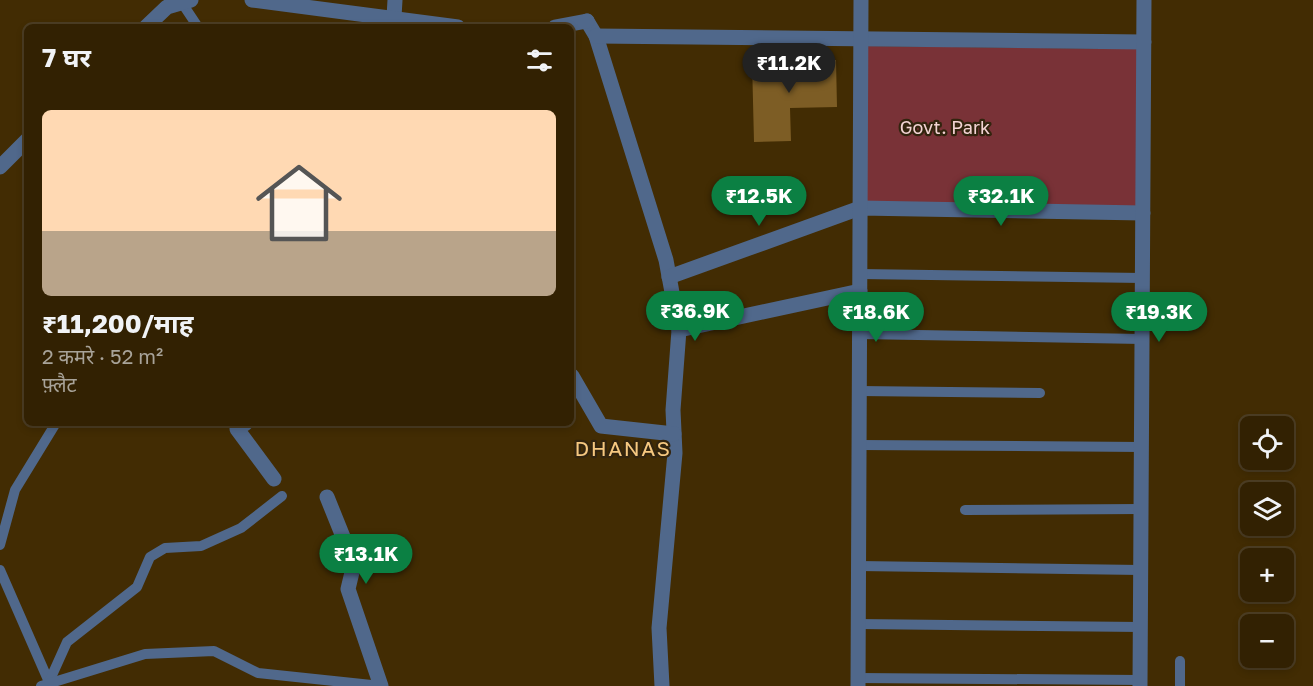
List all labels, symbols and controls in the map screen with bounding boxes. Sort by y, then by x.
text: 7 घर [42,42,91,73]
pin: ₹11.2K [740,43,838,94]
icon: filters [523,44,556,77]
text: ₹11.2K [756,50,822,74]
park label: Govt. Park [900,116,990,138]
icon: home [245,149,353,257]
pin: ₹12.5K [710,176,808,227]
pin: ₹32.1K [952,176,1050,227]
text: ₹12.5K [725,183,793,207]
text: ₹32.1K [967,183,1035,207]
pin: ₹36.9K [646,291,744,342]
pin: ₹18.6K [827,292,925,343]
pin: ₹19.3K [1110,292,1208,343]
text: ₹36.9K [660,298,730,322]
text: ₹18.6K [842,299,910,323]
text: ₹19.3K [1125,299,1193,323]
text: ₹11,200/माह [42,308,193,339]
text: 2 कमरे · 52 m² [42,344,163,368]
text: फ़्लैट [42,372,77,396]
map controls [1240,416,1294,668]
button: locate [1240,416,1294,470]
district label: DHANAS [575,435,672,461]
button: layers [1240,482,1294,536]
pin: ₹13.1K [317,534,415,585]
text: ₹13.1K [333,541,399,565]
button: + [1240,548,1294,602]
button: − [1240,614,1294,668]

